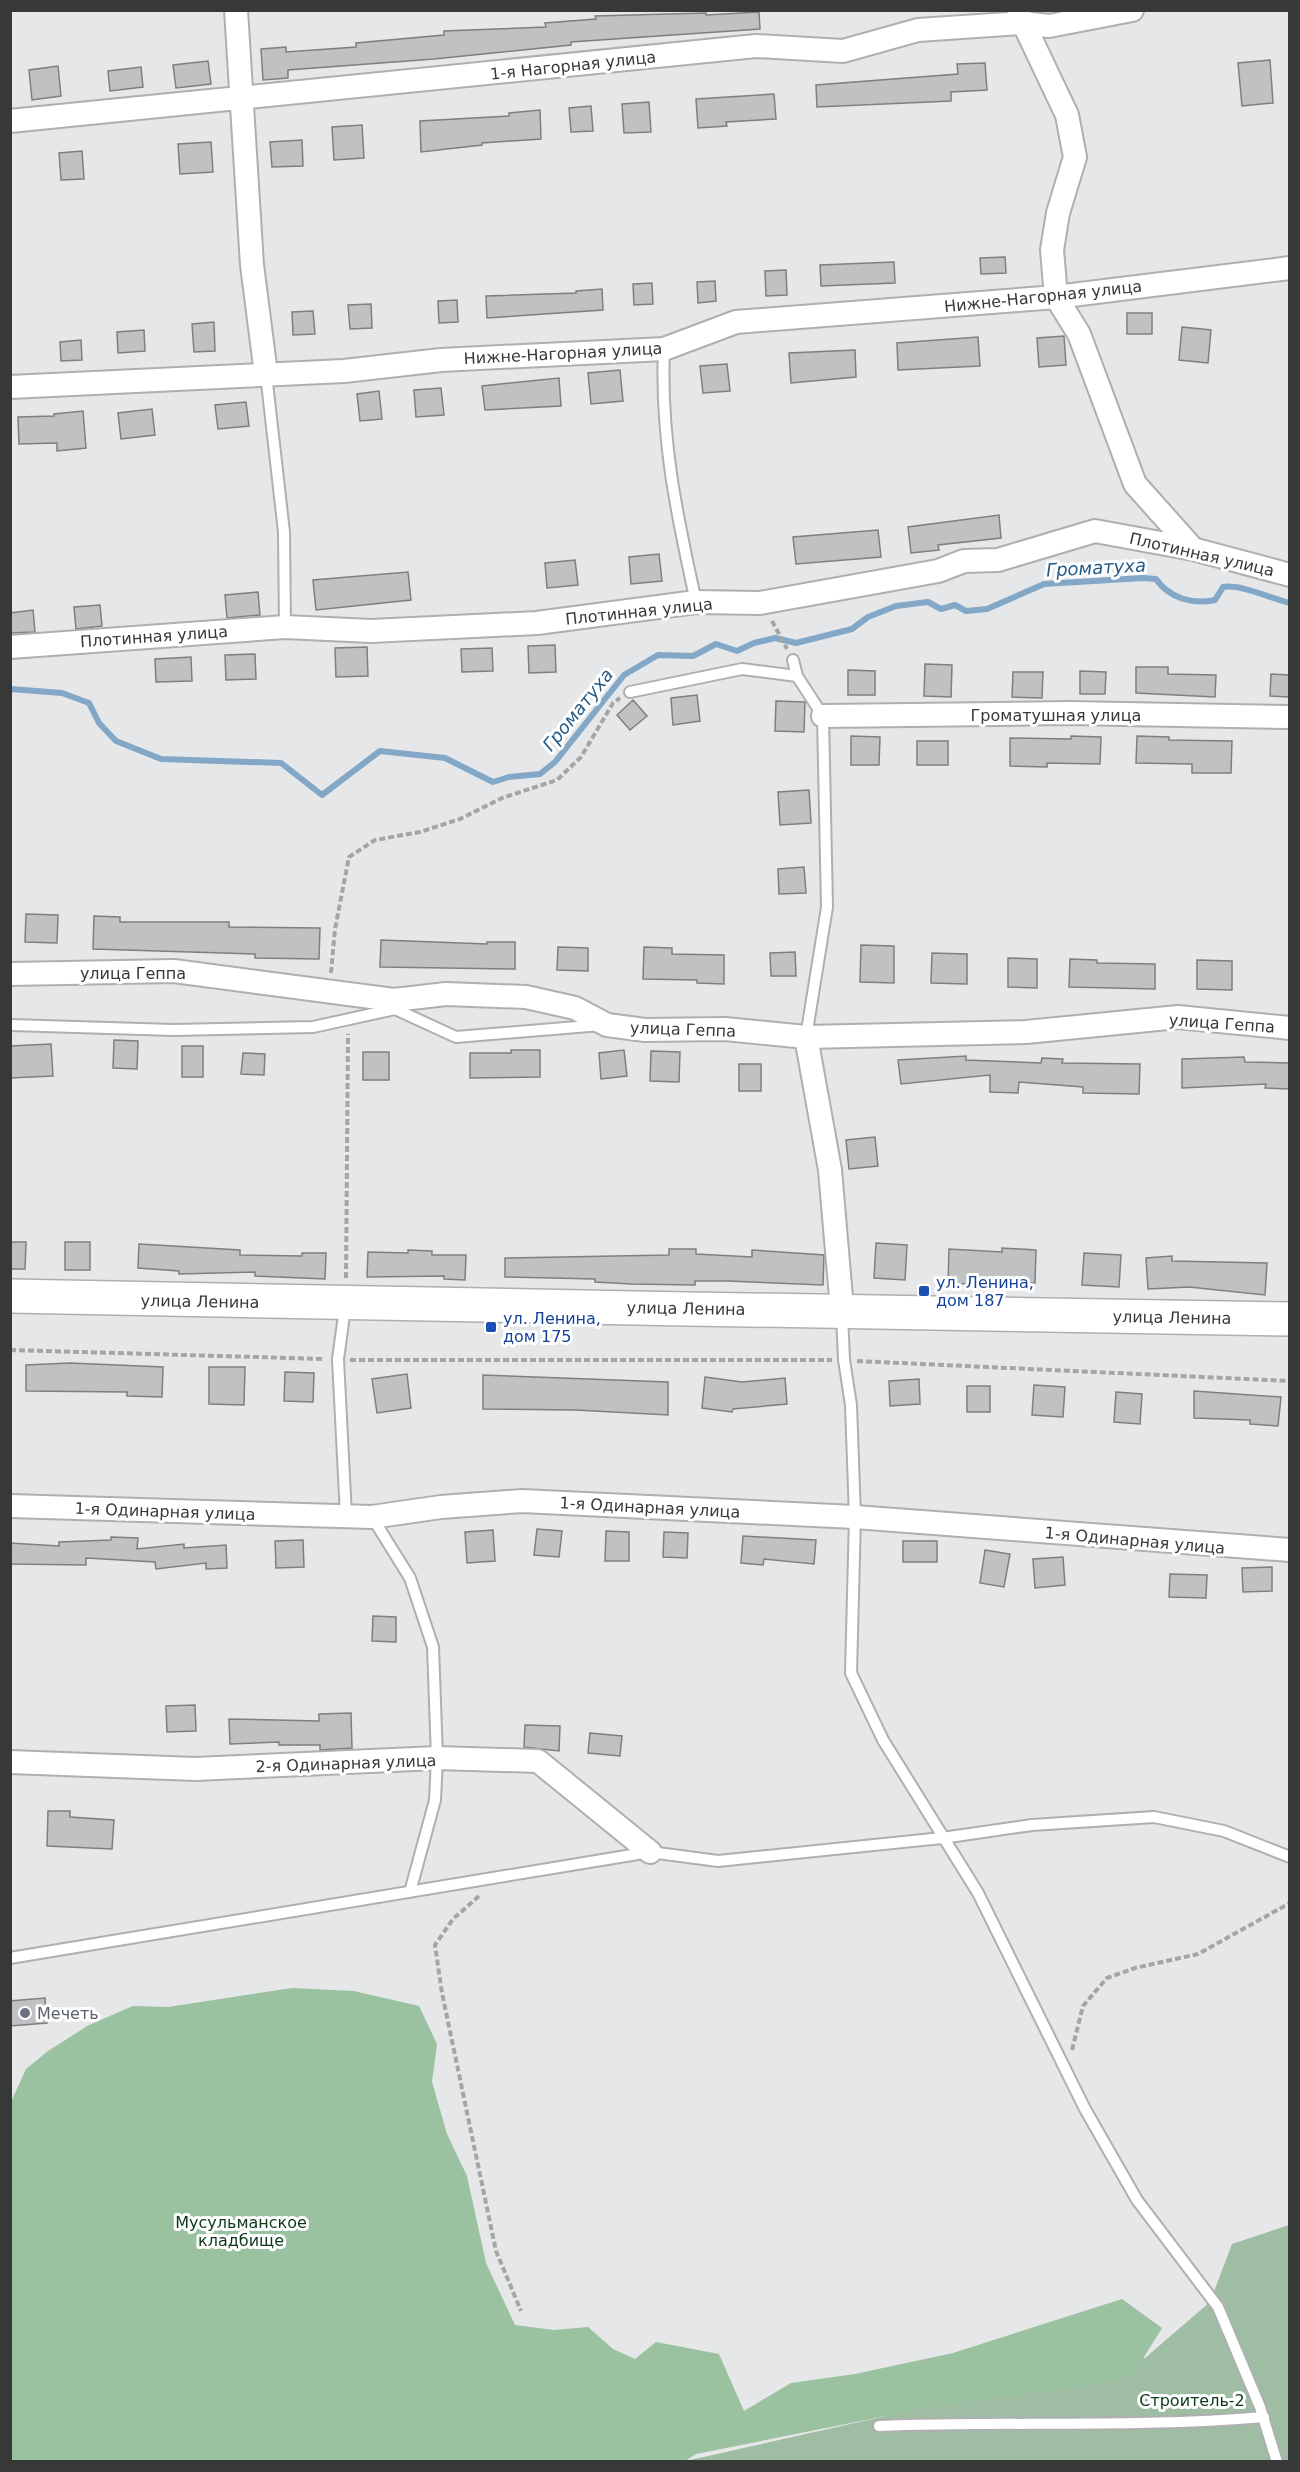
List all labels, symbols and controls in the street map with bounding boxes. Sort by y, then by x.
street label: 1-я Нагорная улица [489,47,657,84]
street label: Нижне-Нагорная улица [943,277,1143,316]
street label: Нижне-Нагорная улица [463,339,663,368]
street label: Плотинная улица [1128,529,1276,580]
water label: Громатуха [1046,554,1146,581]
street label: Плотинная улица [564,594,714,629]
street label: Плотинная улица [80,622,229,651]
water label: Громатуха [538,664,617,755]
street label: Громатушная улица [971,706,1141,725]
street label: улица Геппа [80,964,186,983]
street label: улица Геппа [1168,1010,1276,1037]
street label: улица Геппа [630,1018,736,1041]
place label: ул. Ленина, дом 187 [936,1273,1034,1310]
marker: ул. Ленина, дом 187 [917,1284,931,1298]
street label: улица Ленина [140,1291,260,1312]
street label: улица Ленина [626,1298,746,1319]
street label: улица Ленина [1112,1307,1232,1328]
place label: ул. Ленина, дом 175 [503,1309,601,1346]
marker: ул. Ленина, дом 175 [484,1320,498,1334]
street label: 1-я Одинарная улица [559,1493,741,1522]
street label: 1-я Одинарная улица [74,1499,256,1524]
street label: 1-я Одинарная улица [1044,1523,1226,1558]
street label: 2-я Одинарная улица [255,1751,437,1776]
place label: Мечеть [37,2004,99,2023]
marker: Мечеть [18,2006,32,2020]
park label: Мусульманское кладбище [175,2213,307,2250]
park label: Строитель-2 [1139,2391,1245,2410]

